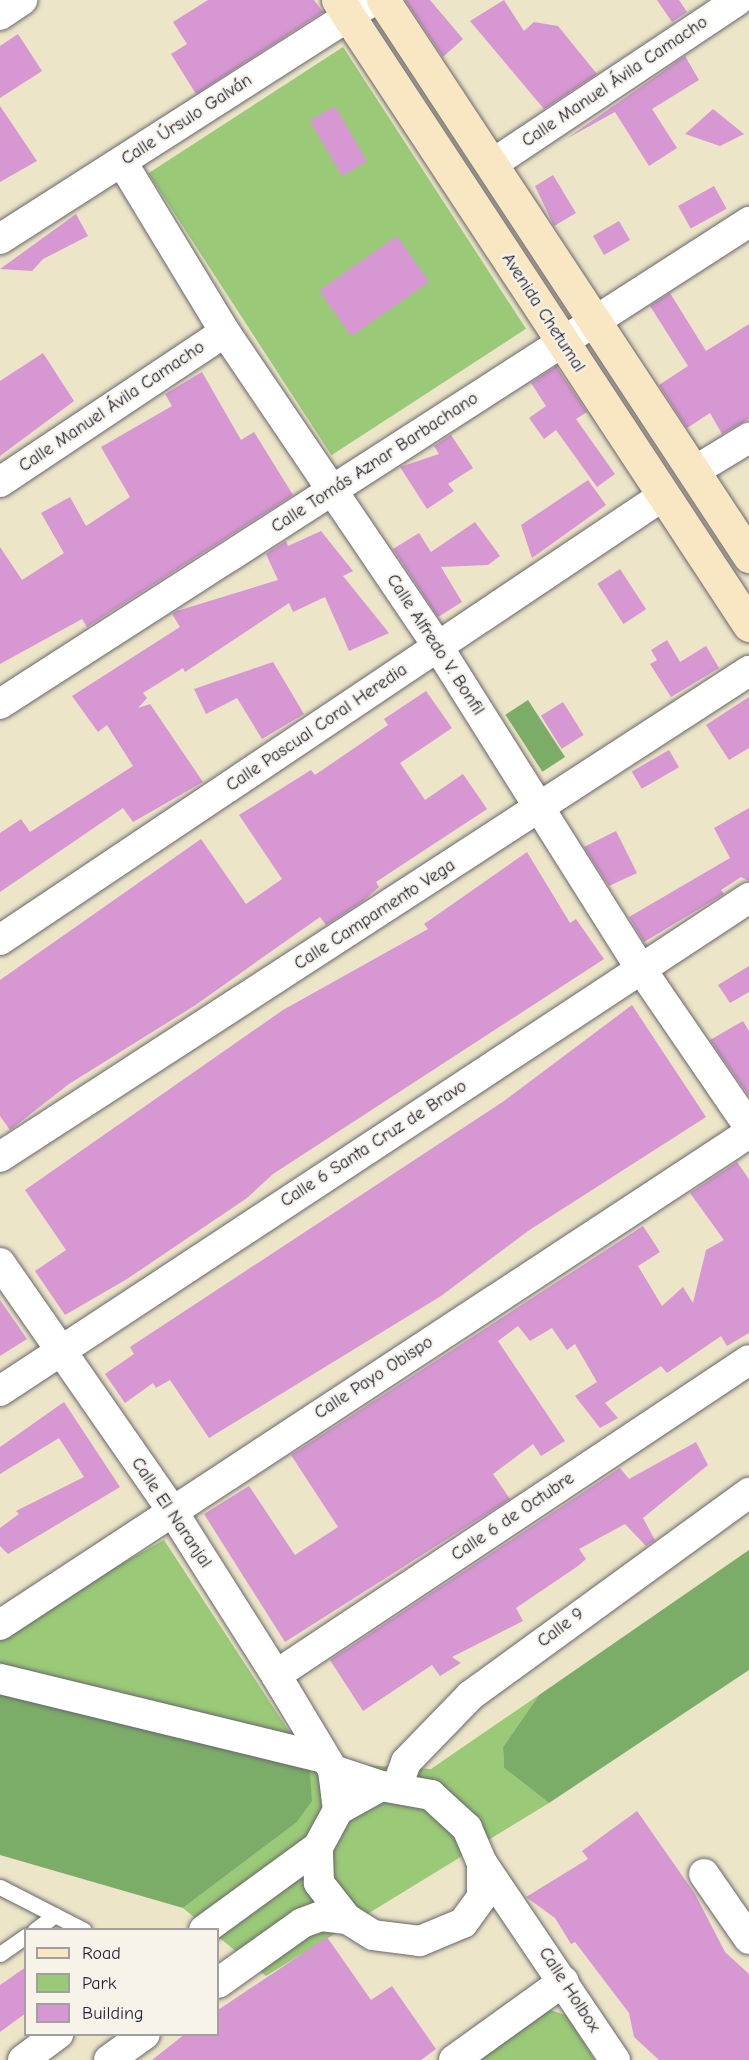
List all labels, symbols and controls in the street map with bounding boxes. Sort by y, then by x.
street label: Calle Manuel Ávila Camacho [518,12,712,152]
street label: Calle Úrsulo Galván [118,70,256,170]
street label: Avenida Chetumal [496,249,590,377]
street label: Calle Manuel Ávila Camacho [15,337,209,477]
street label: Calle Tomás Aznar Barbachano [267,388,483,538]
street label: Calle Alfredo V. Bonfil [381,570,489,720]
street label: Calle Pascual Coral Heredia [222,659,412,797]
street label: Calle Campamento Vega [290,855,460,975]
street label: Calle 6 Santa Cruz de Bravo [277,1076,471,1212]
street label: Calle Payo Obispo [311,1332,437,1424]
street label: Calle El Naranjal [126,1454,216,1572]
street label: Calle 6 de Octubre [447,1468,579,1566]
street label: Calle 9 [533,1603,589,1653]
legend [24,1928,219,2036]
text: Road [82,1943,121,1964]
street label: Calle Holbox [534,1943,604,2037]
text: Park [82,1973,116,1994]
text: Building [82,2003,144,2024]

